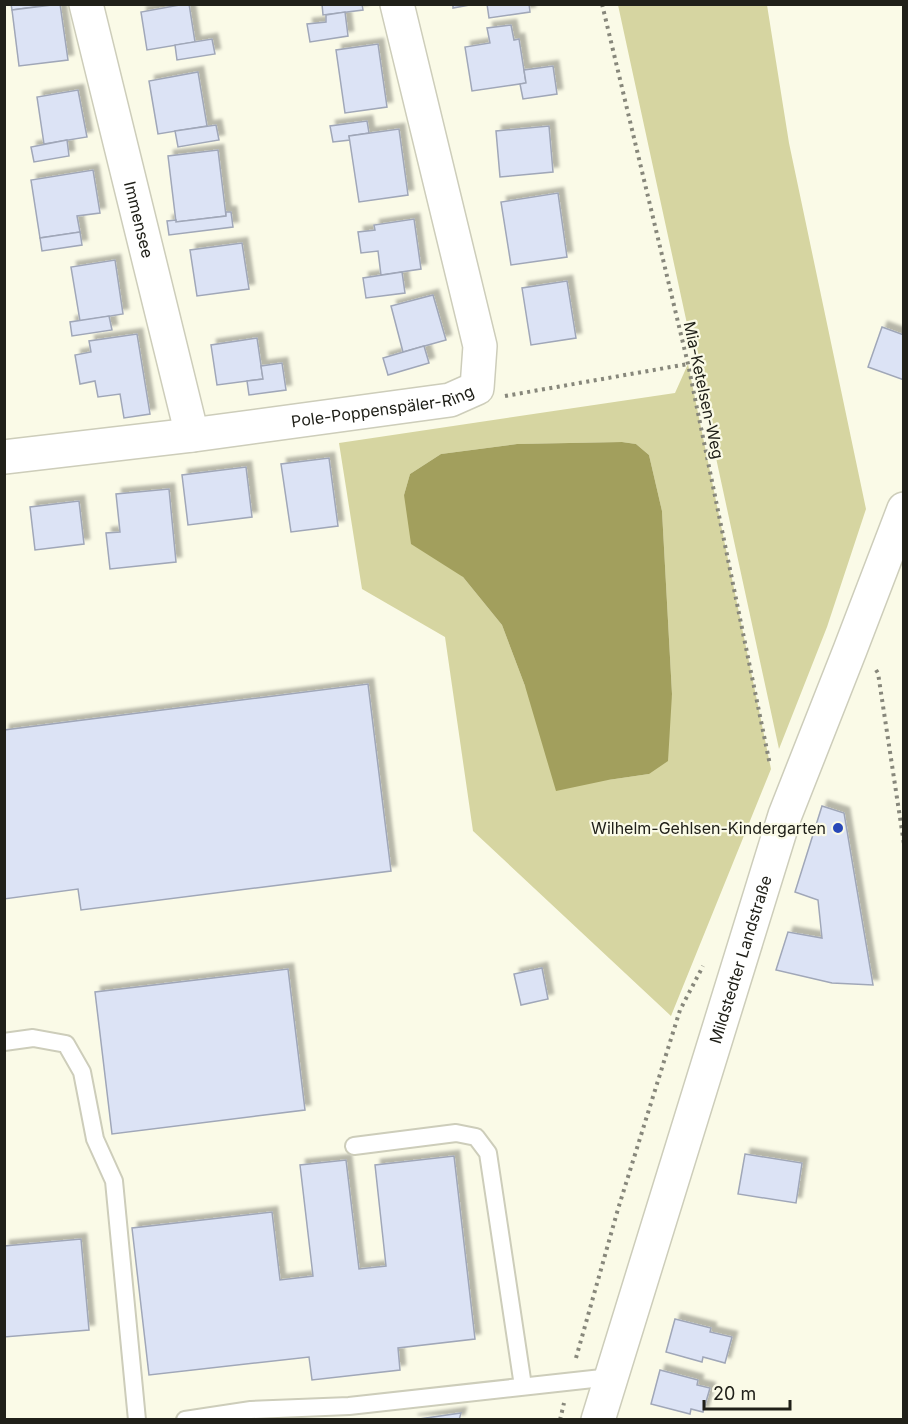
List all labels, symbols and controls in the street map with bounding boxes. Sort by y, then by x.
street label: Immensee [120,179,158,260]
street label: Mia-Ketelsen-Weg [680,319,728,461]
street label: Pole-Poppenspäler-Ring [290,381,477,431]
place label: Wilhelm-Gehlsen-Kindergarten [591,818,826,838]
marker: Wilhelm-Gehlsen-Kindergarten [831,821,845,835]
street label: Mildstedter Landstraße [705,873,776,1046]
scale bar [704,1373,790,1411]
text: 20 m [713,1383,756,1404]

